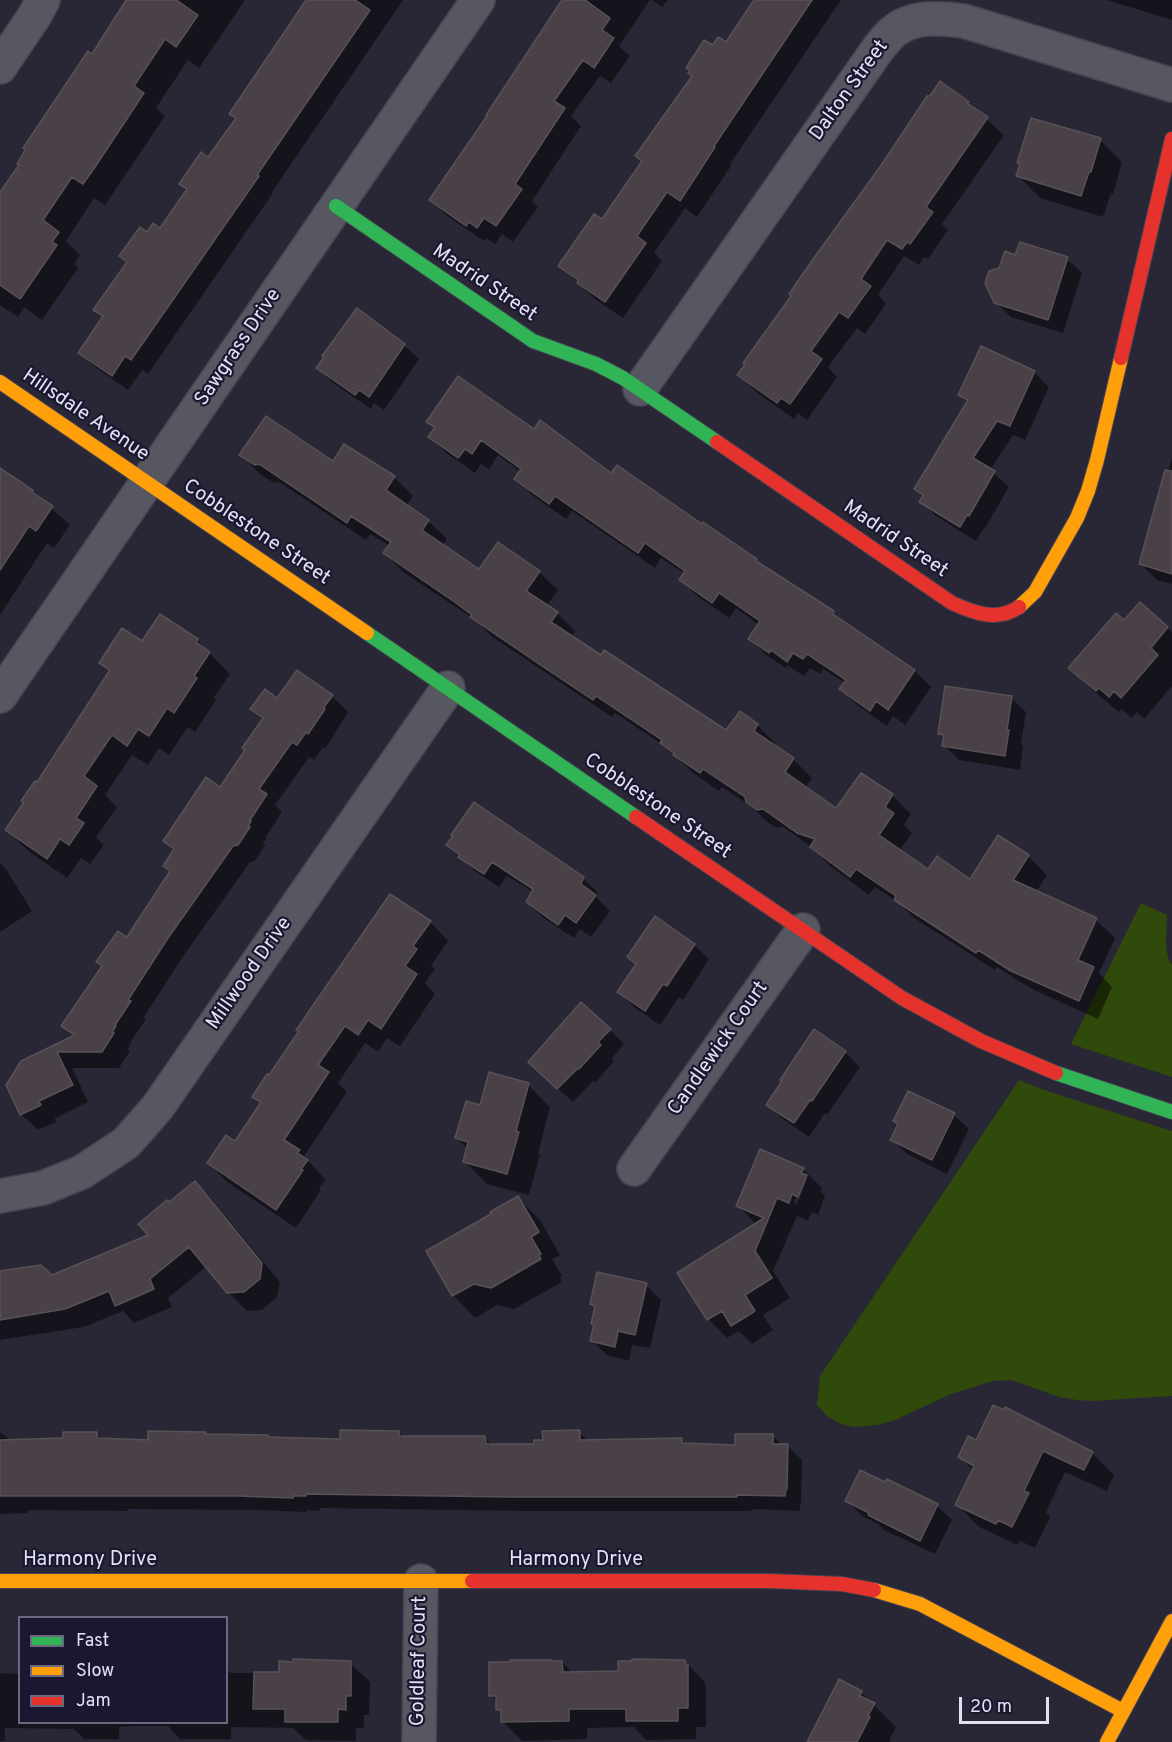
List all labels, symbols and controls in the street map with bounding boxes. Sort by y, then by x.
street label: Dalton Street [805,36,895,146]
street label: Madrid Street [427,240,541,328]
street label: Sawgrass Drive [191,285,287,411]
street label: Hillsdale Avenue [17,365,153,467]
street label: Cobblestone Street [178,475,334,591]
street label: Madrid Street [838,496,952,584]
street label: Cobblestone Street [579,749,735,865]
street label: Millwood Drive [202,913,298,1035]
street label: Candlewick Court [664,977,774,1121]
street label: Harmony Drive [23,1549,157,1573]
street label: Harmony Drive [509,1549,643,1573]
street label: Goldleaf Court [407,1596,433,1726]
legend [18,1616,228,1724]
text: Fast [76,1630,109,1653]
text: Slow [76,1660,114,1683]
scale bar [962,1685,1052,1723]
text: Jam [76,1690,111,1713]
text: 20 m [970,1696,1012,1719]

